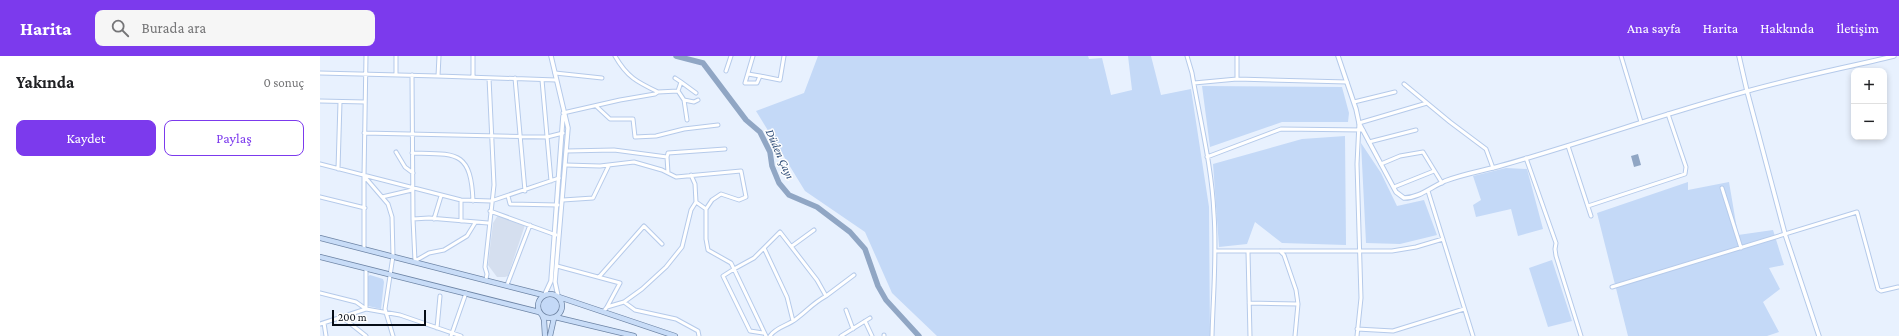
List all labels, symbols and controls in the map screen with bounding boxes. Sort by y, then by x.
search box [95,10,375,46]
icon: search [109,17,131,39]
text: Harita [20,18,71,39]
text: Burada ara [141,20,206,36]
text: Ana sayfa [1627,20,1681,36]
text: Harita [1703,20,1738,36]
text: Hakkında [1760,20,1814,36]
text: İletişim [1836,20,1879,36]
map controls [1851,68,1887,140]
button: + [1851,68,1887,104]
text: Yakında [16,73,74,92]
text: 0 sonuç [263,75,304,90]
button: − [1851,104,1887,140]
button: Kaydet [16,120,156,156]
button: Paylaş [164,120,304,156]
water label: Düden Çayı [763,127,797,181]
scale bar [332,308,426,327]
text: 200 m [338,311,367,323]

